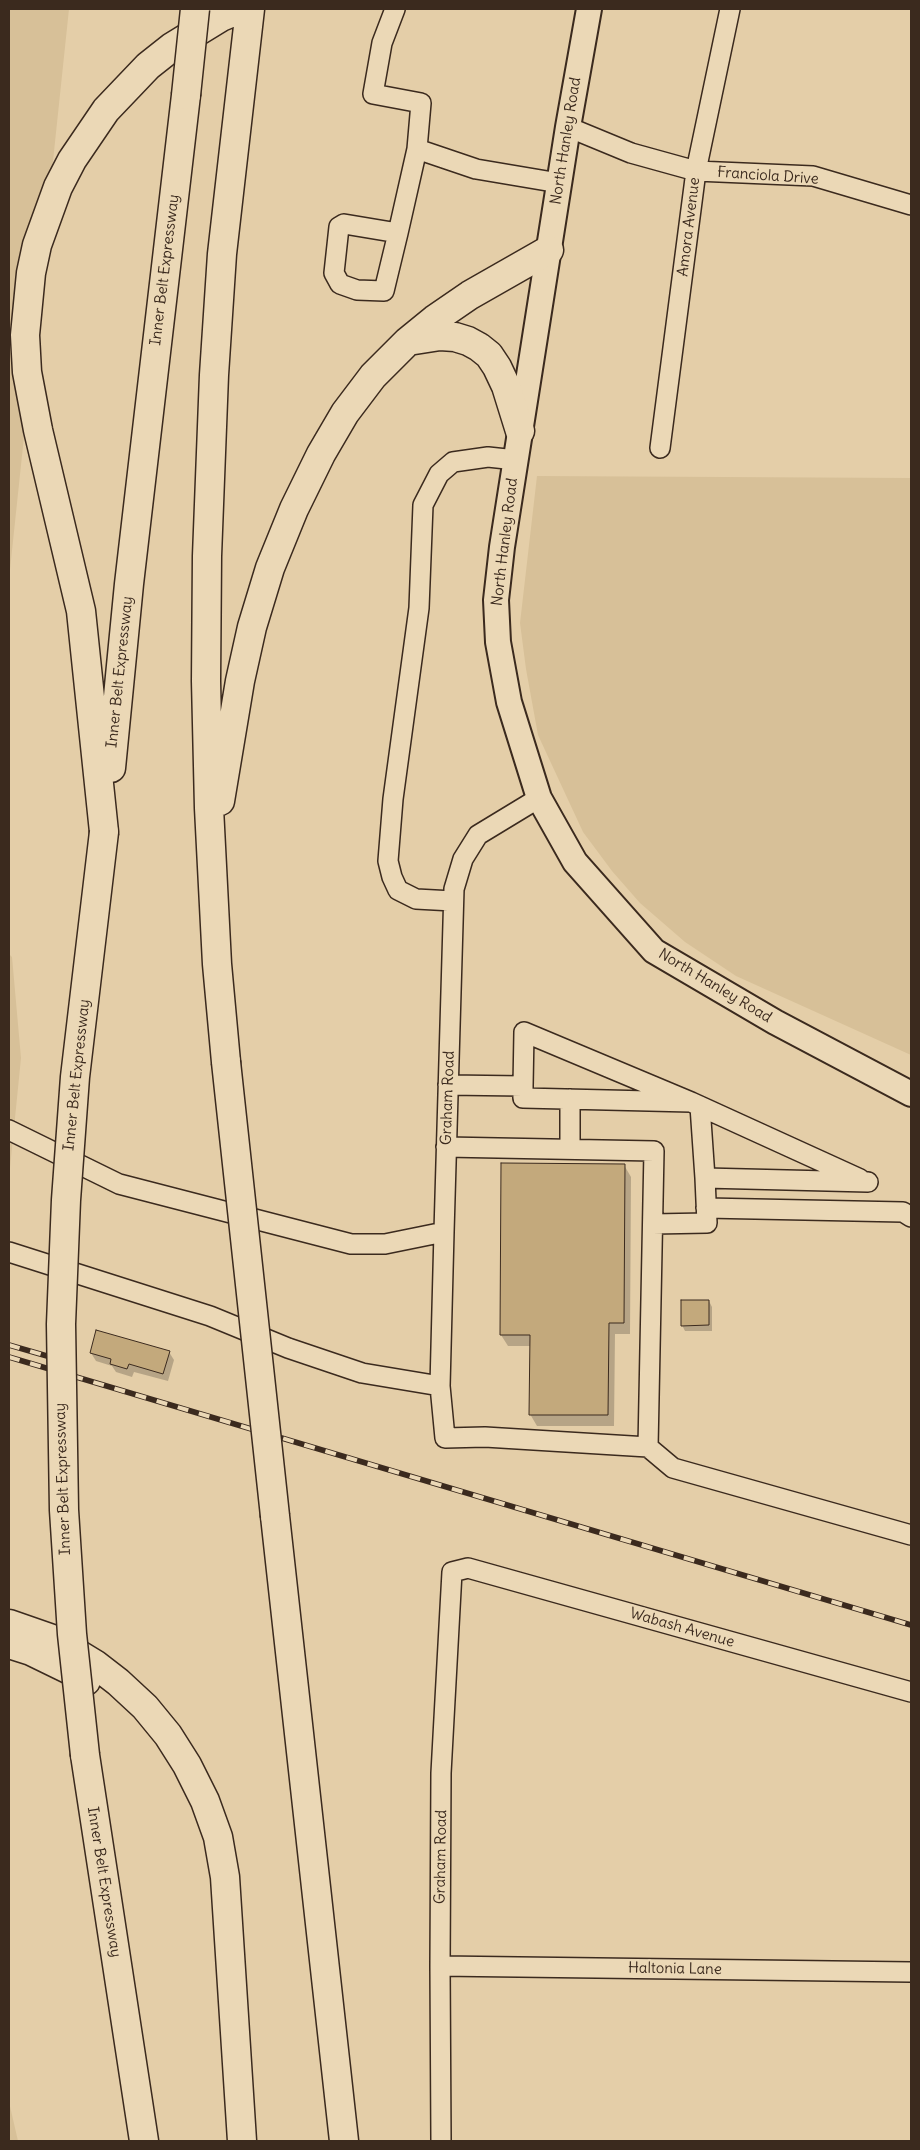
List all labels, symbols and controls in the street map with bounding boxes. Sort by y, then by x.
street label: North Hanley Road [547,76,585,206]
street label: Franciola Drive [717,163,819,189]
street label: Amora Avenue [674,176,704,278]
street label: Inner Belt Expressway [147,193,183,347]
street label: North Hanley Road [488,477,522,607]
street label: Inner Belt Expressway [103,595,137,749]
street label: North Hanley Road [655,945,775,1027]
street label: Inner Belt Expressway [60,998,94,1152]
street label: Graham Road [437,1050,459,1146]
street label: Inner Belt Expressway [51,1403,75,1555]
street label: Wabash Avenue [628,1604,736,1652]
street label: Inner Belt Expressway [83,1805,125,1959]
street label: Graham Road [431,1810,451,1904]
street label: Haltonia Lane [628,1959,722,1979]

